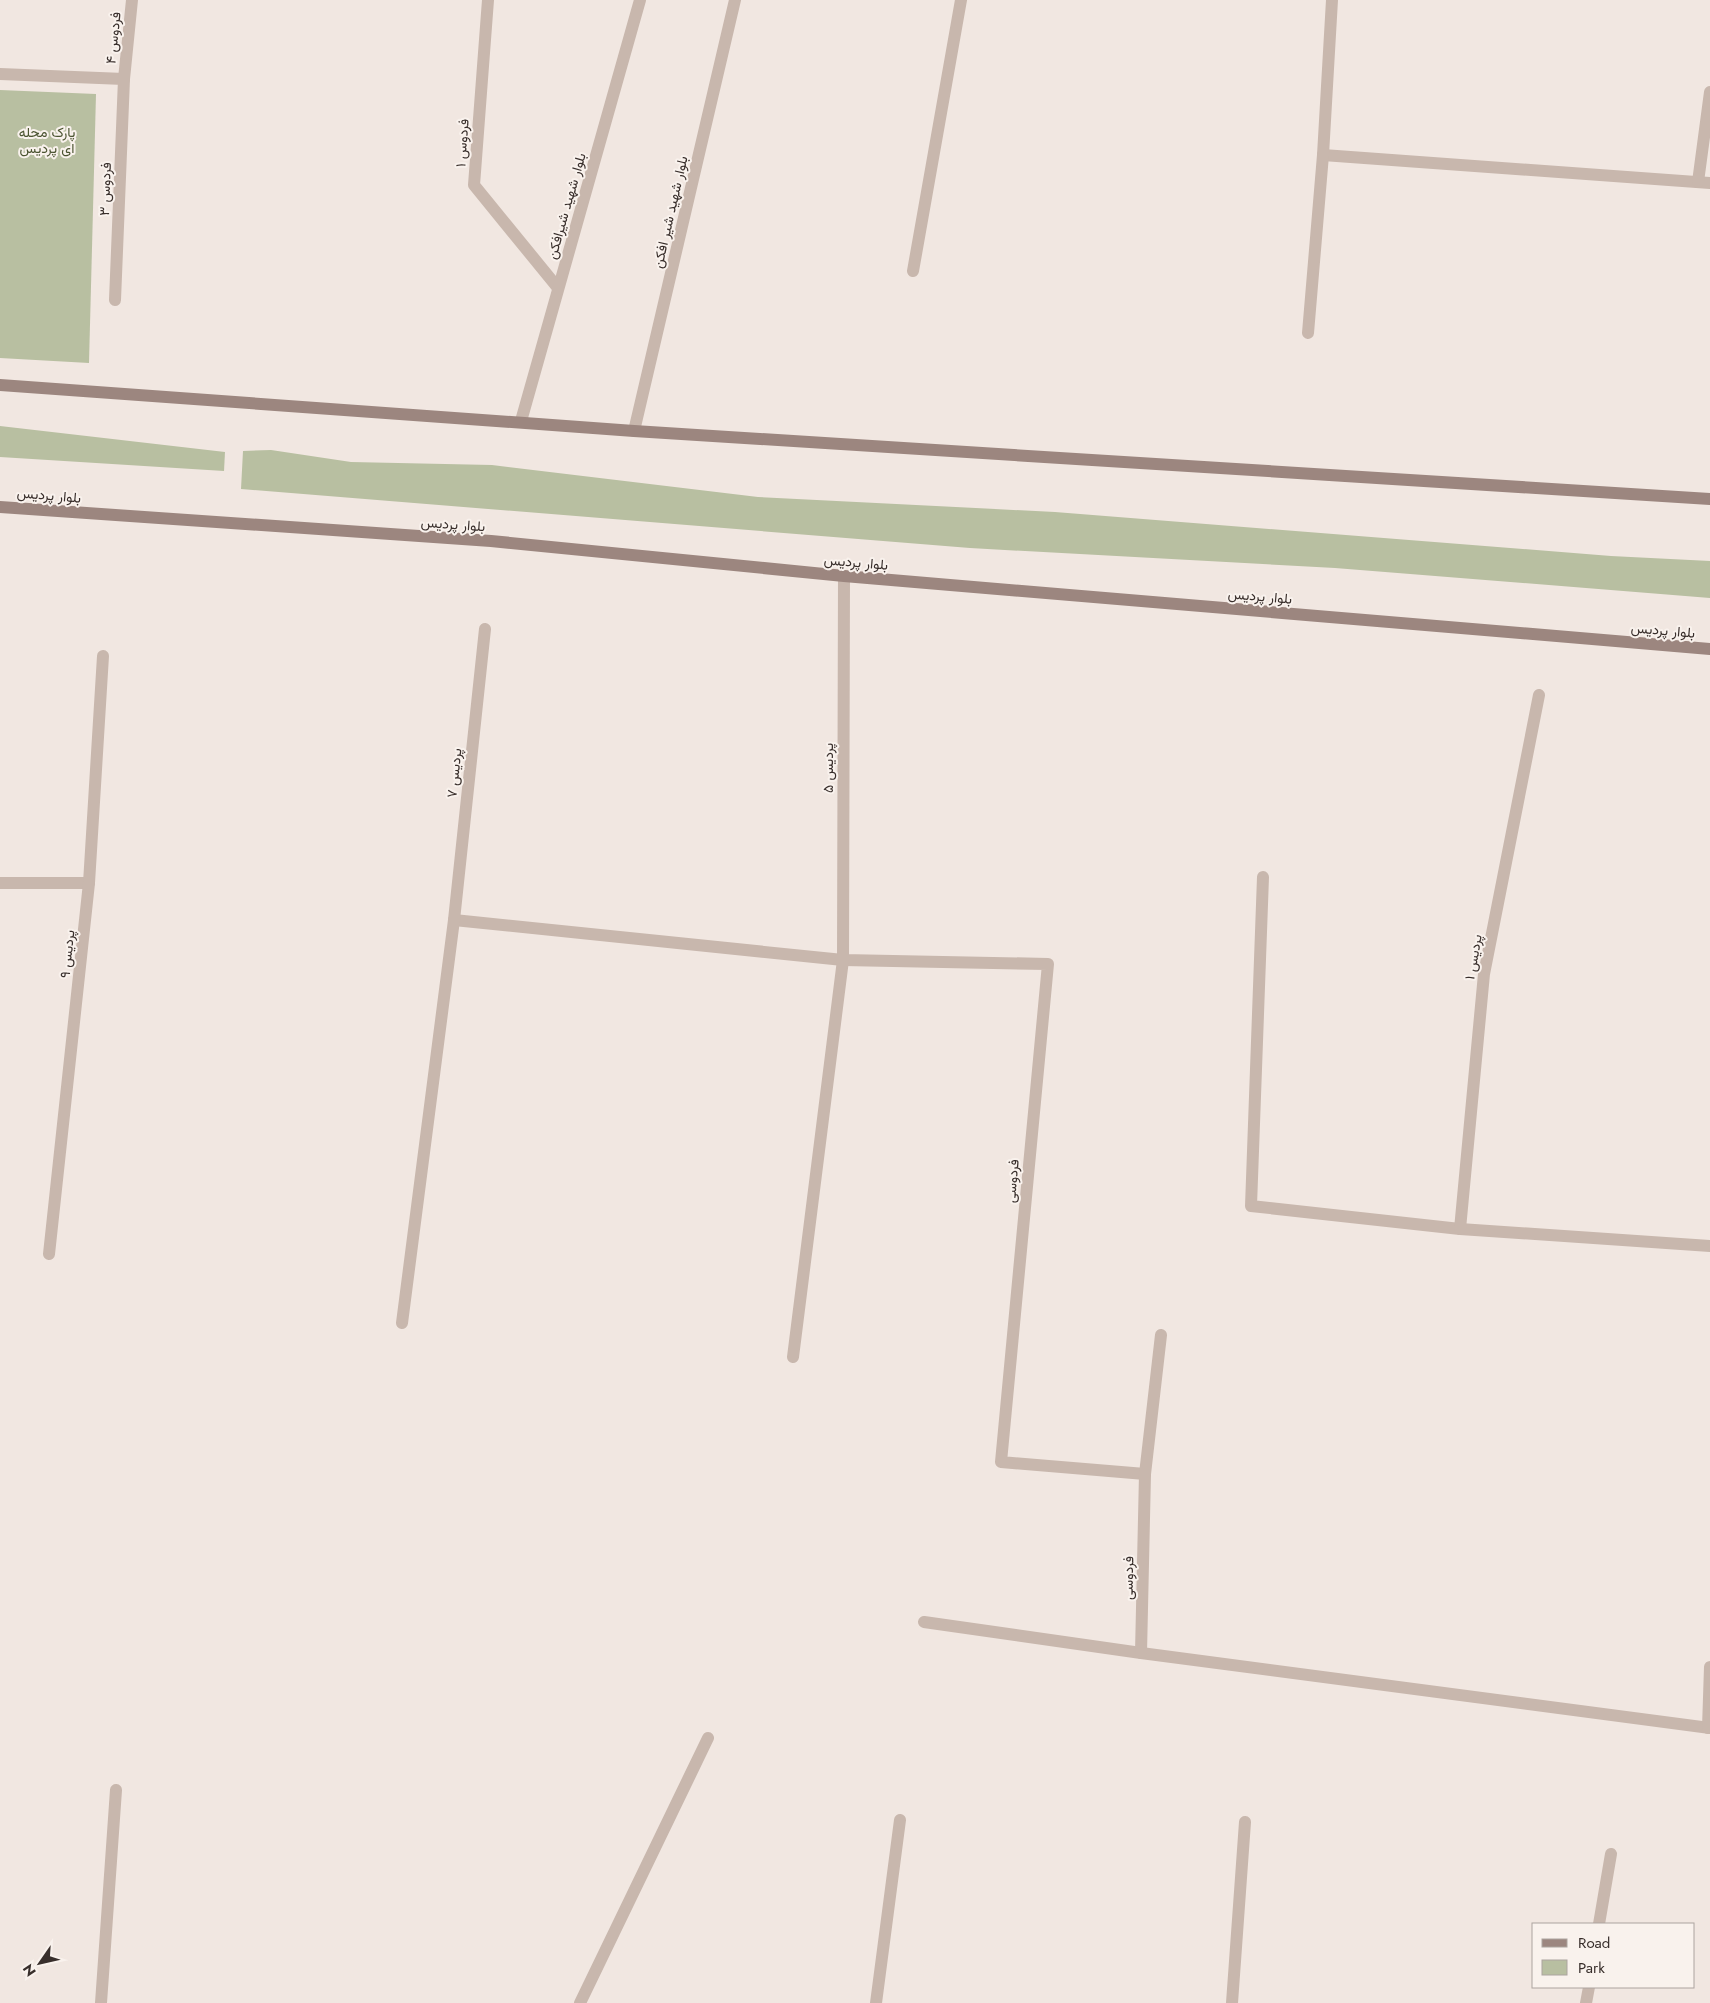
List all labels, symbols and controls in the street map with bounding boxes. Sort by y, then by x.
street label: فردوس ۴ [100,11,126,65]
street label: فردوس ۱ [450,118,474,168]
park label: پارک محله ای پردیس [19,122,75,158]
street label: بلوار شهید شیرافکن [541,151,591,261]
street label: بلوار شهید شیر افکن [647,154,693,270]
street label: فردوس ۳ [94,162,116,216]
street label: بلوار پردیس [16,482,82,508]
street label: بلوار پردیس [420,512,486,536]
street label: بلوار پردیس [823,549,889,575]
street label: بلوار پردیس [1227,583,1293,609]
street label: بلوار پردیس [1630,617,1696,643]
street label: پردیس ۵ [818,743,838,793]
street label: پردیس ۷ [441,747,467,799]
street label: پردیس ۹ [55,929,79,979]
street label: پردیس ۱ [1459,933,1487,981]
street label: فردوسی [1000,1158,1024,1204]
street label: فردوسی [1118,1556,1138,1600]
legend [1532,1923,1695,1988]
text: Road [1578,1932,1610,1954]
north arrow [15,1938,65,1988]
text: Park [1578,1957,1605,1979]
text: N [18,1960,41,1980]

